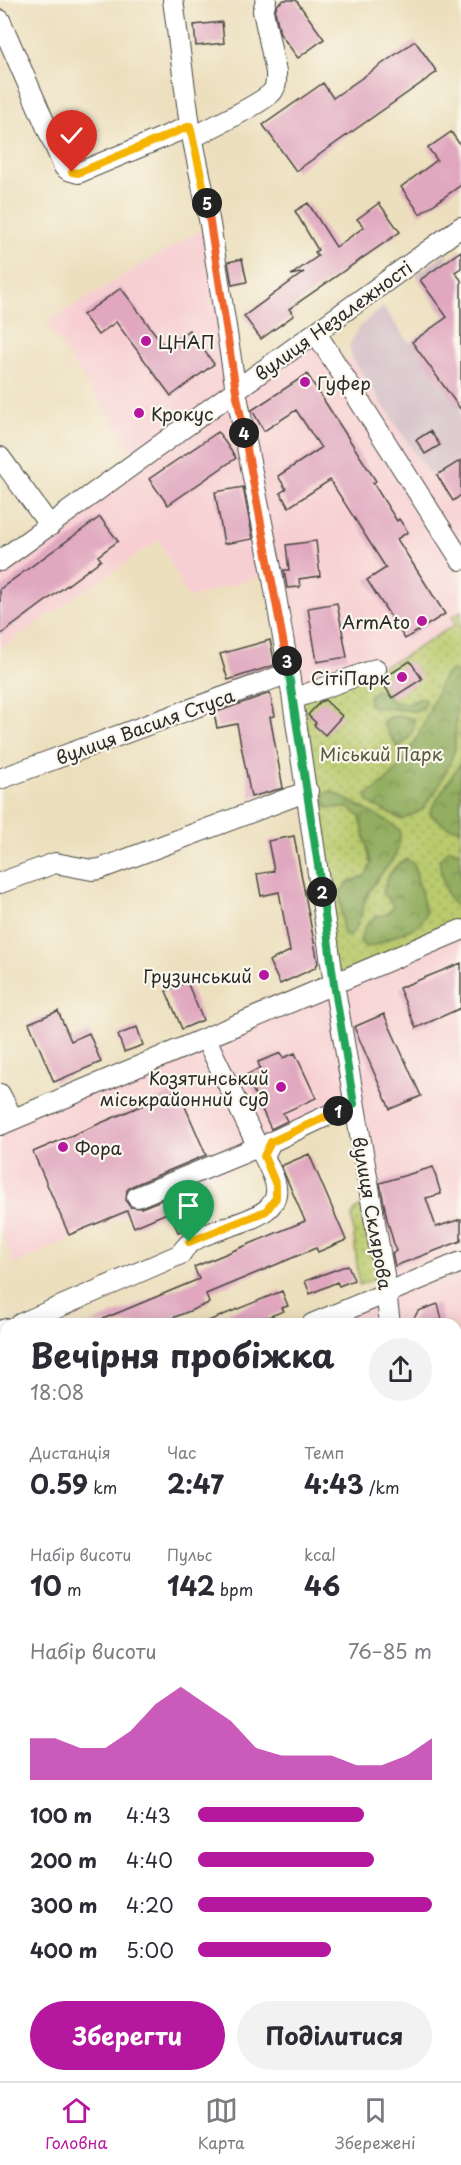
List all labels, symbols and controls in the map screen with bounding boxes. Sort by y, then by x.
pin [46,110,97,172]
icon: check [55,119,88,152]
pin: 5 [192,188,222,218]
text: 5 [202,191,212,215]
street label: вулиця Незалежності [249,253,417,387]
place label: ЦНАП [158,328,215,355]
marker: ЦНАП [139,334,153,348]
place label: Гуфер [317,369,371,396]
marker: Гуфер [298,375,312,389]
place label: Крокус [151,400,214,427]
marker: Крокус [132,406,146,420]
pin: 4 [229,418,259,448]
text: 4 [239,421,249,445]
place label: ArmAto [342,608,410,635]
marker: ArmAto [415,614,429,628]
pin: 3 [272,646,302,676]
text: 3 [282,649,292,673]
place label: СітіПарк [311,664,390,691]
marker: СітіПарк [395,670,409,684]
street label: вулиця Василя Стуса [52,681,239,771]
park label: Міський Парк [320,740,443,767]
pin: 2 [307,877,337,907]
text: 2 [316,880,328,904]
place label: Грузинський [143,962,252,989]
marker: Грузинський [257,968,271,982]
place label: Козятинський міськрайонний суд [100,1064,269,1112]
marker: Козятинський міськрайонний суд [274,1080,288,1094]
pin: 1 [323,1096,353,1126]
text: 1 [334,1099,342,1123]
place label: Фора [75,1134,123,1161]
street label: вулиця Склярова [346,1134,400,1292]
marker: Фора [56,1140,70,1154]
pin [163,1180,214,1242]
icon: arrive [172,1189,205,1222]
text: Вечірня пробіжка [30,1329,335,1379]
button: share [369,1338,432,1401]
text: 18:08 [30,1377,84,1407]
text: Дистанція [30,1440,111,1464]
text: Час [167,1440,196,1464]
text: Темп [304,1440,344,1464]
text: 0.59 [30,1464,88,1503]
text: 2:47 [167,1464,224,1503]
text: 4:43 [304,1464,364,1503]
text: km [88,1475,117,1499]
text: /km [364,1475,400,1499]
text: Набір висоти [30,1542,131,1566]
text: Пульс [167,1542,212,1566]
text: kcal [304,1542,336,1566]
text: 10 [30,1566,62,1605]
text: 142 [167,1566,215,1605]
text: 46 [304,1566,340,1605]
text: m [62,1577,81,1601]
text: bpm [215,1577,253,1601]
text: Набір висоти [30,1636,157,1666]
text: 76–85 m [348,1636,432,1666]
text: 100 m [30,1800,92,1830]
text: 4:43 [126,1800,171,1830]
text: 200 m [30,1845,97,1875]
text: 4:40 [126,1845,173,1875]
text: 300 m [30,1890,98,1920]
text: 4:20 [126,1890,174,1920]
text: 400 m [30,1935,98,1965]
text: 5:00 [126,1935,174,1965]
button: Зберегти [30,2001,225,2070]
button: Поділитися [237,2001,432,2070]
tab: Головна [45,2094,107,2154]
tab: Карта [198,2094,245,2154]
tab: Збережені [335,2094,416,2154]

